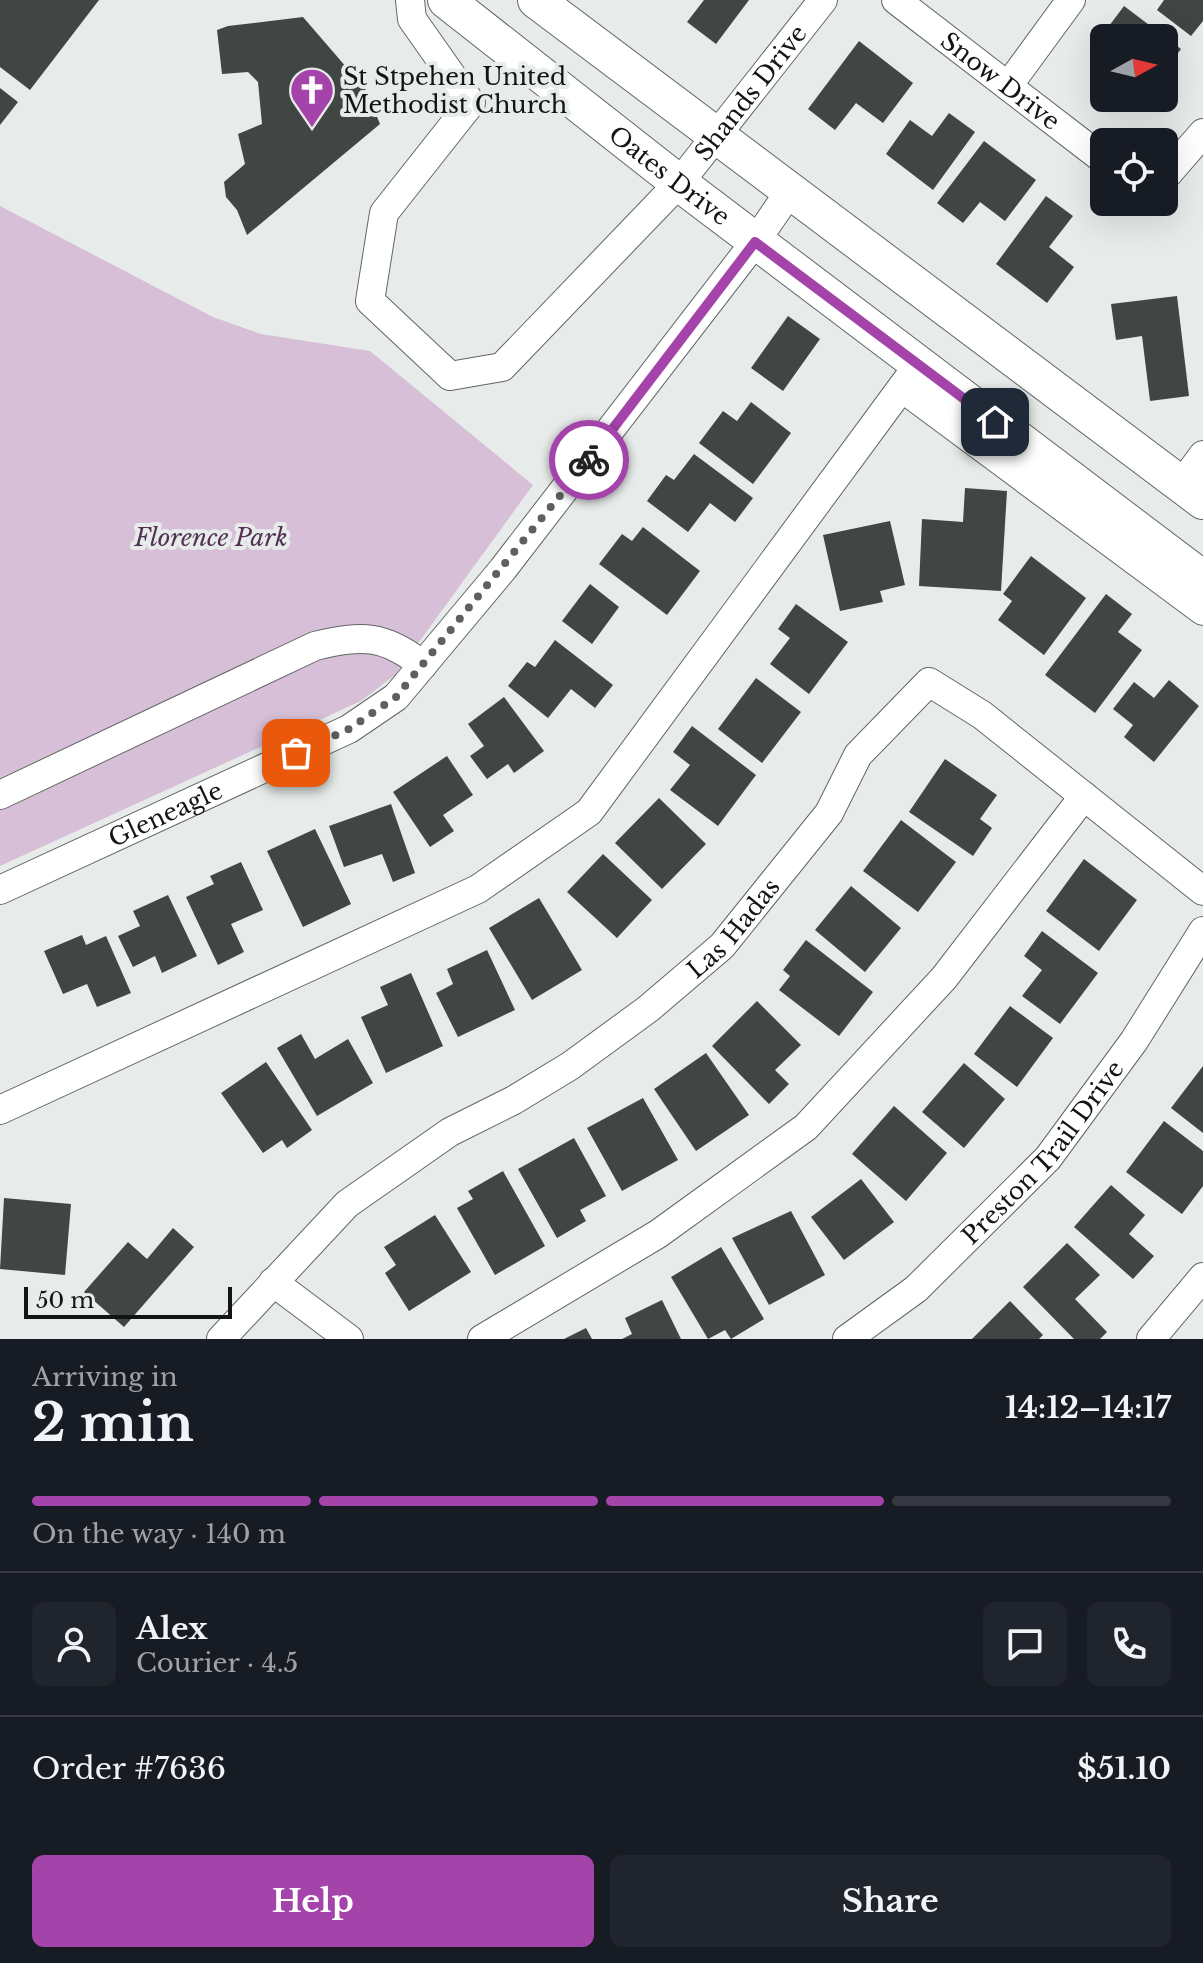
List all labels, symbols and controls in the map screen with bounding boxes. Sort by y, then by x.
street label: Shands Drive [688,19,812,166]
north arrow [1090,24,1178,112]
map controls [1090,24,1178,216]
street label: Snow Drive [935,26,1066,135]
place label: St Stpehen United Methodist Church [343,62,567,119]
church icon: St Stpehen United Methodist Church [288,66,336,129]
street label: Oates Drive [603,119,736,231]
button: locate [1090,128,1178,216]
pin [961,388,1029,456]
icon: home [973,400,1017,444]
courier [549,420,629,500]
icon: bike [567,438,611,482]
park label: Florence Park [134,523,287,552]
pin [262,719,330,787]
icon: bag [274,731,318,775]
street label: Gleneagle [104,775,227,852]
street label: Las Hadas [681,872,785,984]
street label: Preston Trail Drive [955,1055,1129,1250]
scale bar [24,1283,232,1319]
text: 50 m [36,1287,94,1314]
text: Arriving in [32,1361,178,1393]
text: 14:12–14:17 [1005,1389,1171,1426]
text: 2 min [32,1391,194,1455]
text: On the way · 140 m [32,1518,286,1550]
button: person [32,1602,116,1686]
button: chat [983,1602,1067,1686]
button: phone [1087,1602,1171,1686]
text: Alex [136,1610,208,1647]
text: Courier · 4.5 [136,1647,298,1679]
text: Order #7636 [32,1750,226,1787]
text: $51.10 [1077,1750,1171,1787]
button: Help [32,1855,594,1947]
button: Share [610,1855,1171,1947]

